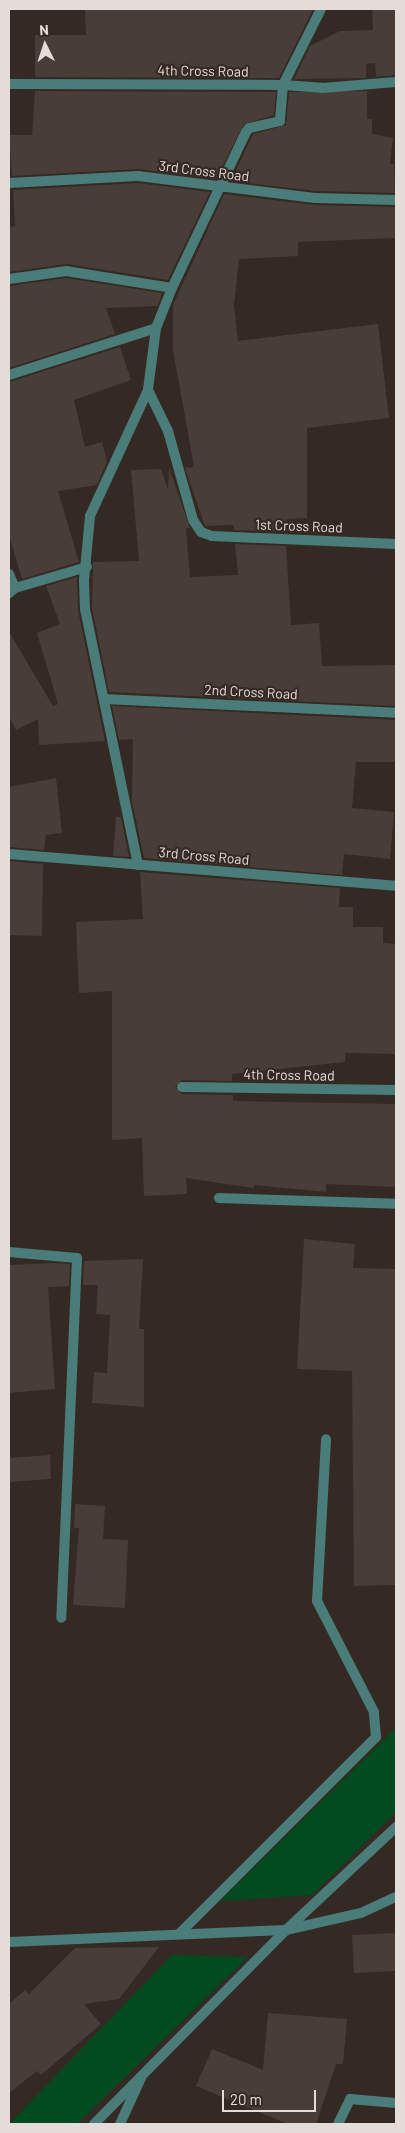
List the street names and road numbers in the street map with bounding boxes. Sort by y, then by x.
street label: 4th Cross Road [157,62,249,80]
street label: 3rd Cross Road [158,157,250,185]
street label: 1st Cross Road [255,516,343,536]
street label: 2nd Cross Road [204,681,298,703]
street label: 3rd Cross Road [158,844,250,868]
street label: 4th Cross Road [243,1066,335,1084]

